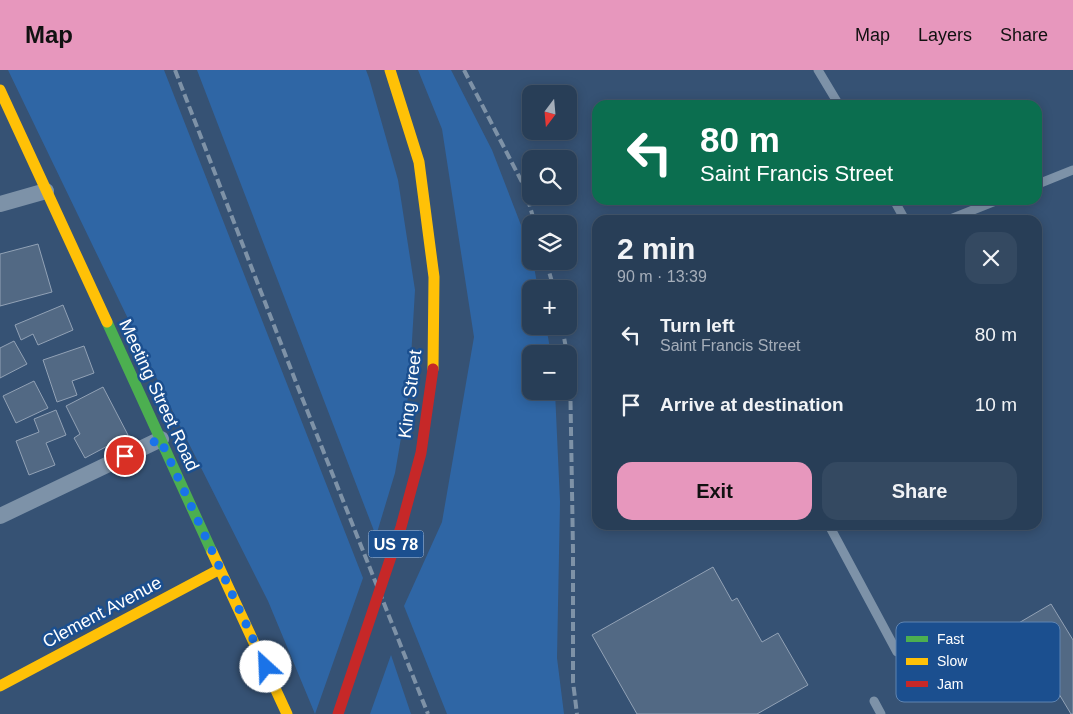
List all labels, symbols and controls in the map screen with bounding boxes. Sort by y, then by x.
text: Map [25,21,73,48]
text: Map [855,25,890,45]
text: Layers [918,25,972,45]
text: Share [1000,25,1048,45]
north arrow [522,85,578,140]
map controls [522,85,577,400]
icon: left [617,120,682,185]
text: 80 m [700,120,780,159]
button: search [522,150,577,205]
text: Saint Francis Street [700,161,893,186]
button: layers [522,215,577,270]
text: 2 min [617,232,695,265]
button: close [965,232,1017,284]
text: 90 m · 13:39 [617,268,707,285]
button: + [522,280,577,335]
text: Turn left [660,315,735,336]
street label: Meeting Street Road [115,316,203,474]
icon: left [617,321,645,349]
text: 80 m [975,324,1017,345]
text: Saint Francis Street [660,337,801,354]
button: − [522,345,577,400]
street label: King Street [395,349,425,439]
icon: arrive [617,391,645,419]
text: Arrive at destination [660,394,844,415]
text: 10 m [975,394,1017,415]
pin [104,435,146,477]
icon: arrive [111,442,139,470]
button: Exit [617,462,812,520]
button: Share [822,462,1017,520]
road number: US 78 [368,530,424,558]
street label: Clement Avenue [39,572,165,652]
legend [896,622,1060,702]
text: Fast [937,631,964,647]
position arrow [239,640,291,692]
text: Slow [937,653,968,669]
text: Jam [937,676,963,692]

